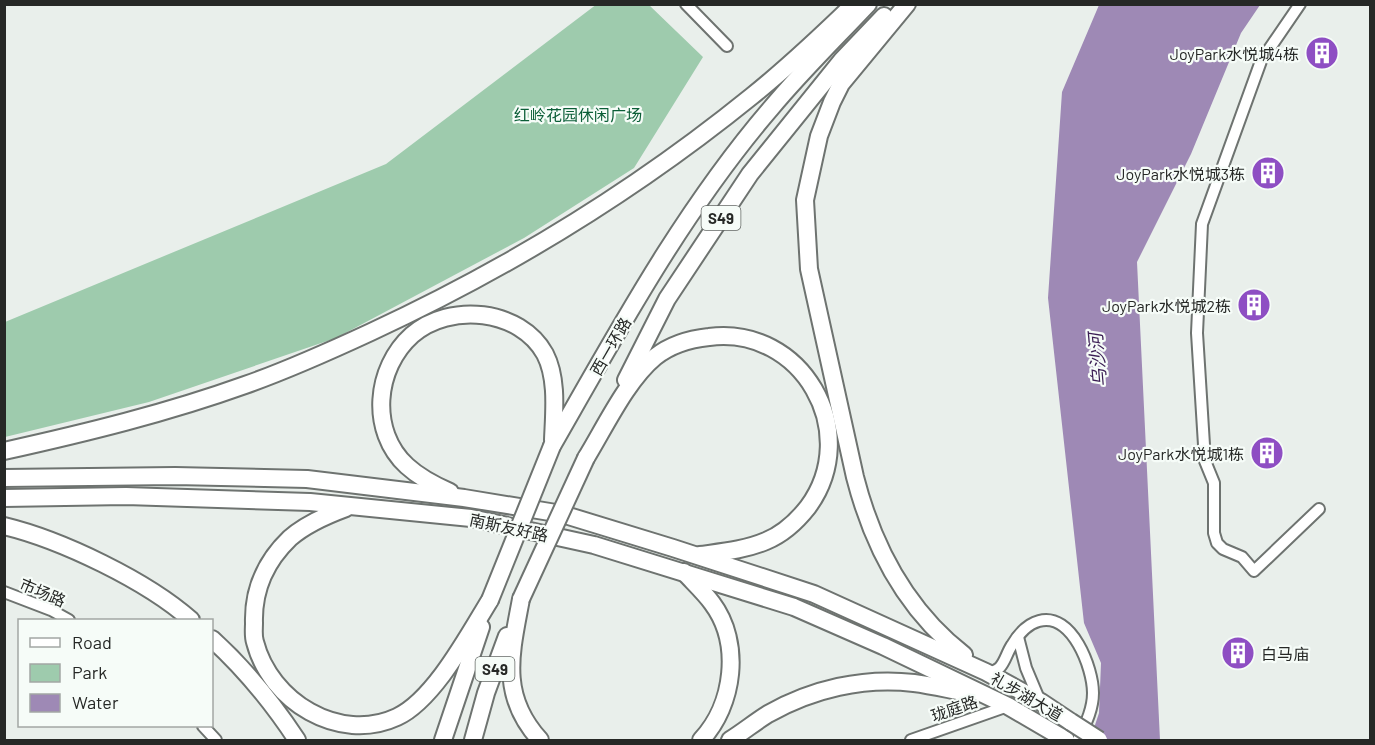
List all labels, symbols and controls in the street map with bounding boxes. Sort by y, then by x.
building icon: JoyPark水悦城4栋 [1304,35,1340,71]
place label: JoyPark水悦城4栋 [1170,44,1299,63]
park label: 红岭花园休闲广场 [514,105,642,124]
building icon: JoyPark水悦城3栋 [1250,155,1286,191]
place label: JoyPark水悦城3栋 [1116,164,1245,183]
road number: S49 [702,206,740,230]
building icon: JoyPark水悦城2栋 [1236,287,1272,323]
place label: JoyPark水悦城2栋 [1102,296,1231,315]
street label: 西一环路 [586,314,634,378]
water label: 乌沙河 [1083,329,1110,388]
building icon: JoyPark水悦城1栋 [1249,435,1285,471]
place label: JoyPark水悦城1栋 [1118,444,1244,463]
street label: 南斯友好路 [468,509,550,545]
street label: 市场路 [17,574,69,610]
legend [18,619,213,727]
text: Road [72,631,112,653]
building icon: 白马庙 [1220,635,1256,671]
place label: 白马庙 [1261,644,1309,663]
road number: S49 [476,657,514,681]
text: Park [72,661,107,683]
street label: 礼步湖大道 [988,668,1066,724]
text: Water [72,691,119,713]
street label: 珑庭路 [928,691,980,725]

